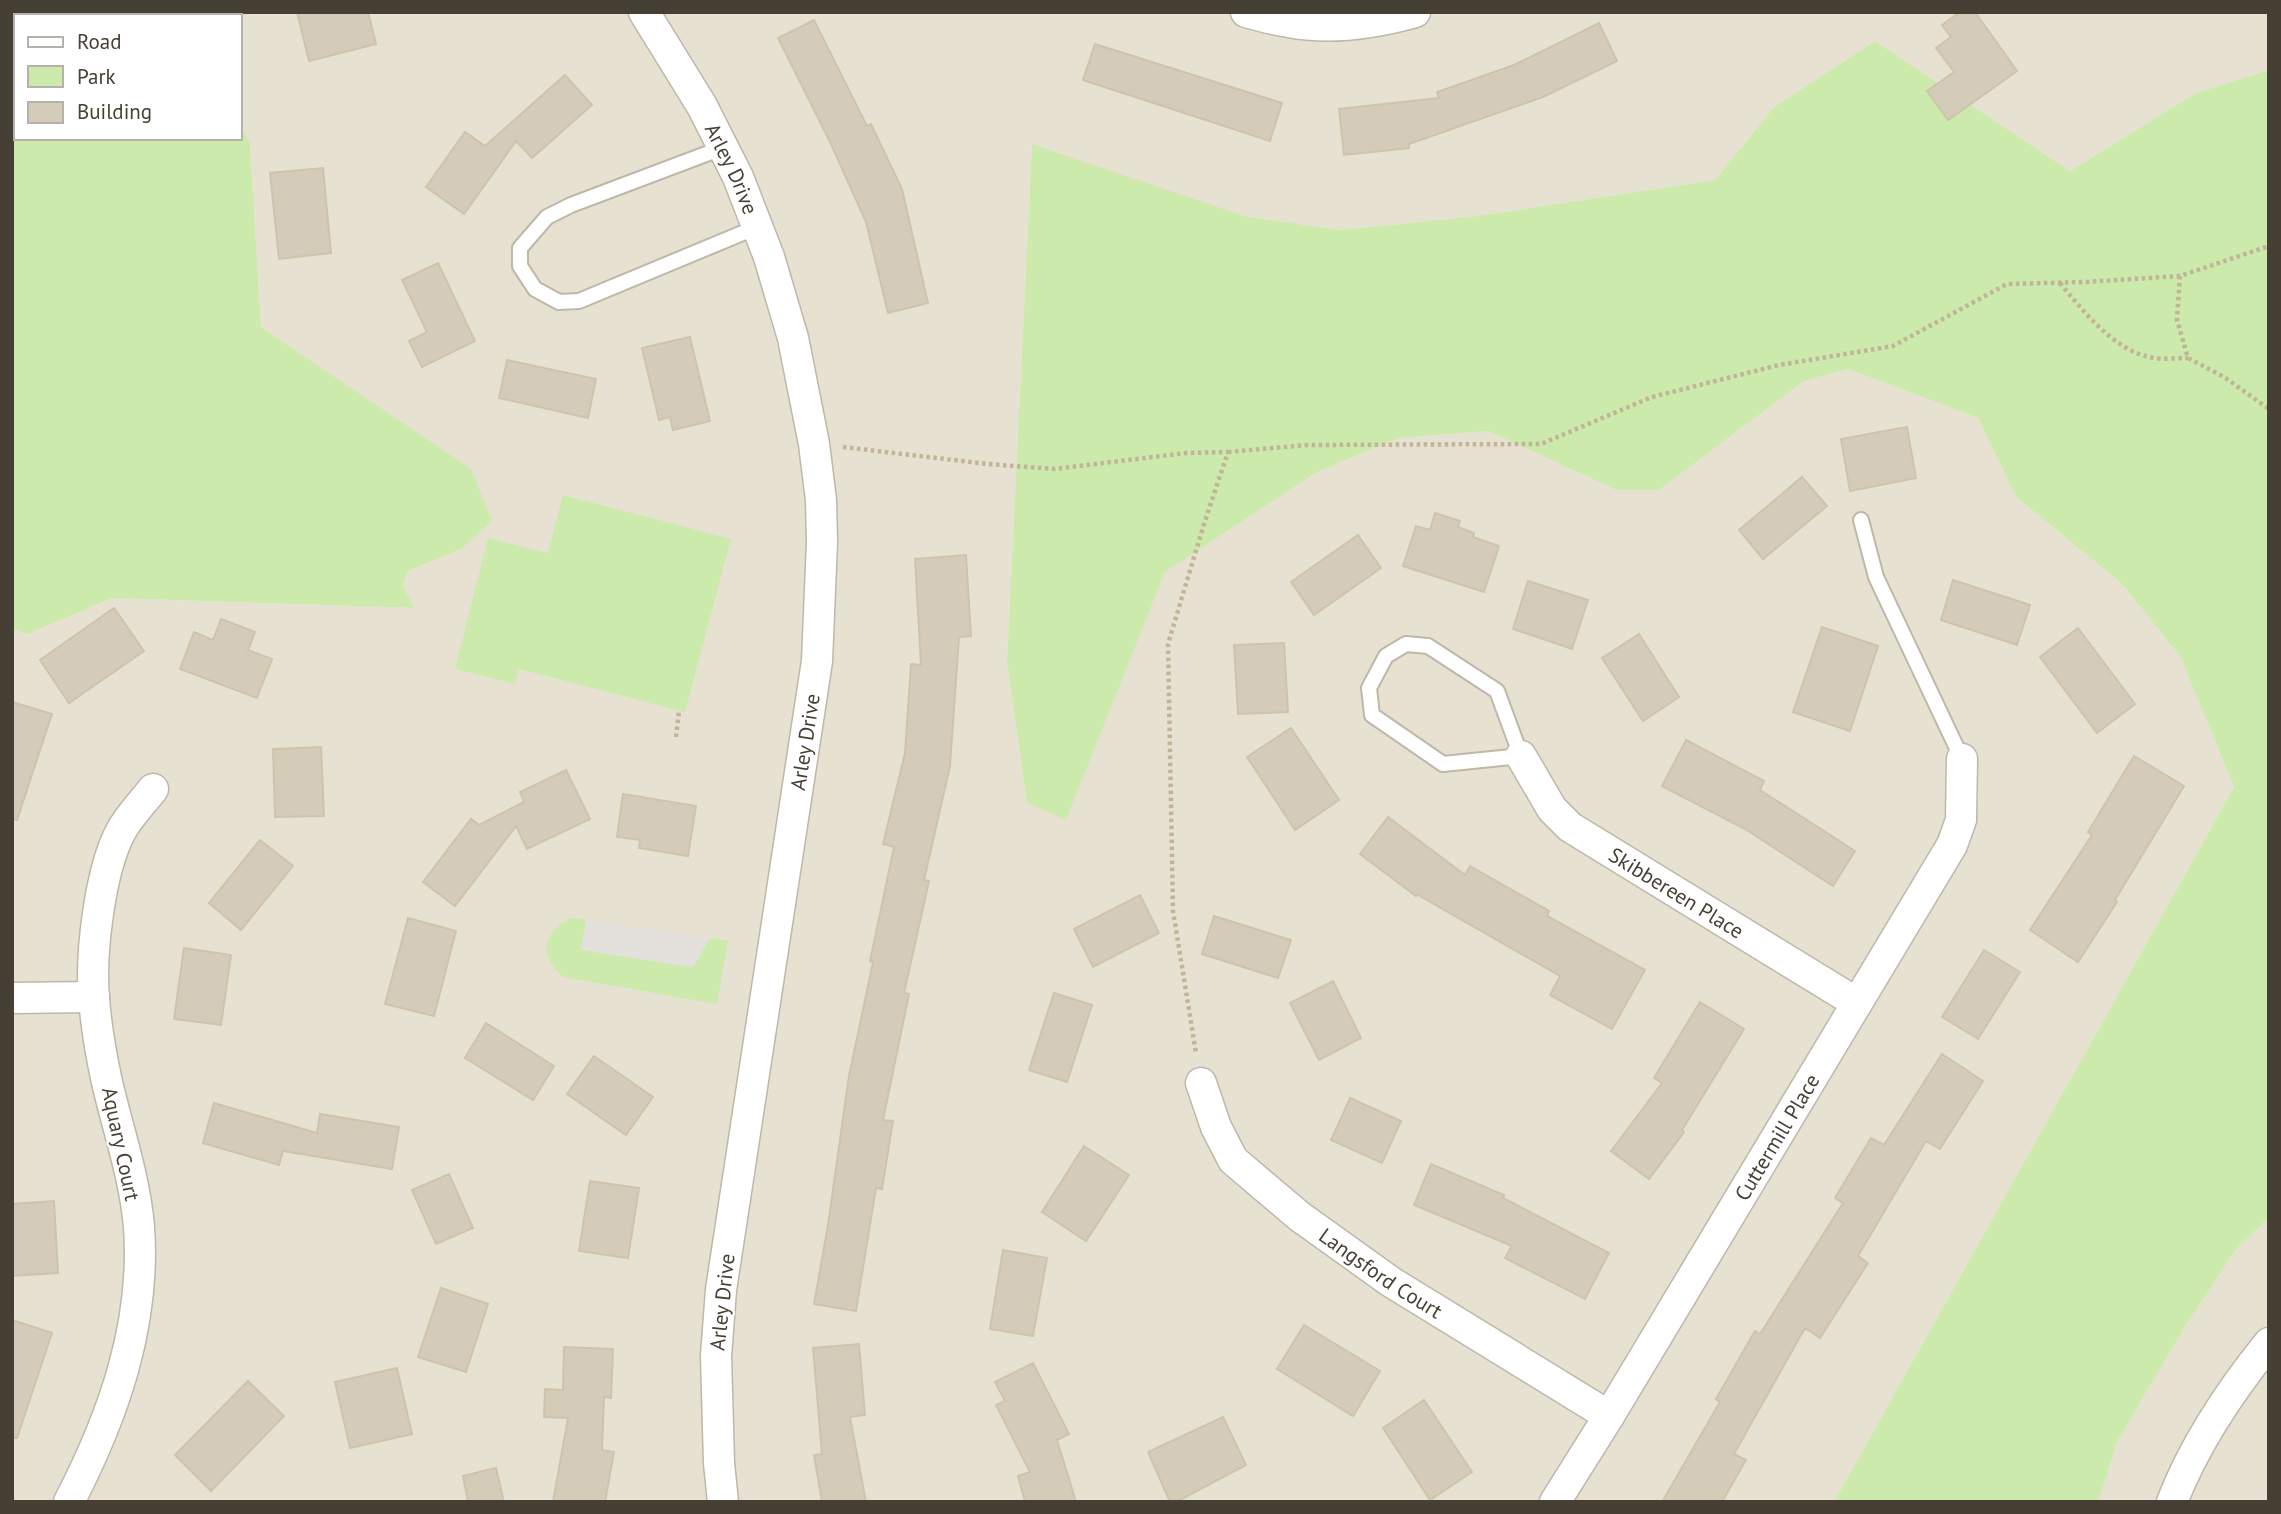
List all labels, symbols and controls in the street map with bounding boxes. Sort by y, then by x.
legend [14,14,242,140]
text: Road [77,28,121,55]
text: Park [77,63,116,90]
text: Building [77,98,152,125]
street label: Arley Drive [699,118,765,218]
street label: Arley Drive [784,692,826,792]
street label: Skibbereen Place [1604,841,1749,944]
street label: Cuttermill Place [1728,1069,1825,1205]
street label: Aquary Court [96,1085,146,1203]
street label: Langsford Court [1314,1222,1448,1324]
street label: Arley Drive [703,1252,741,1352]

